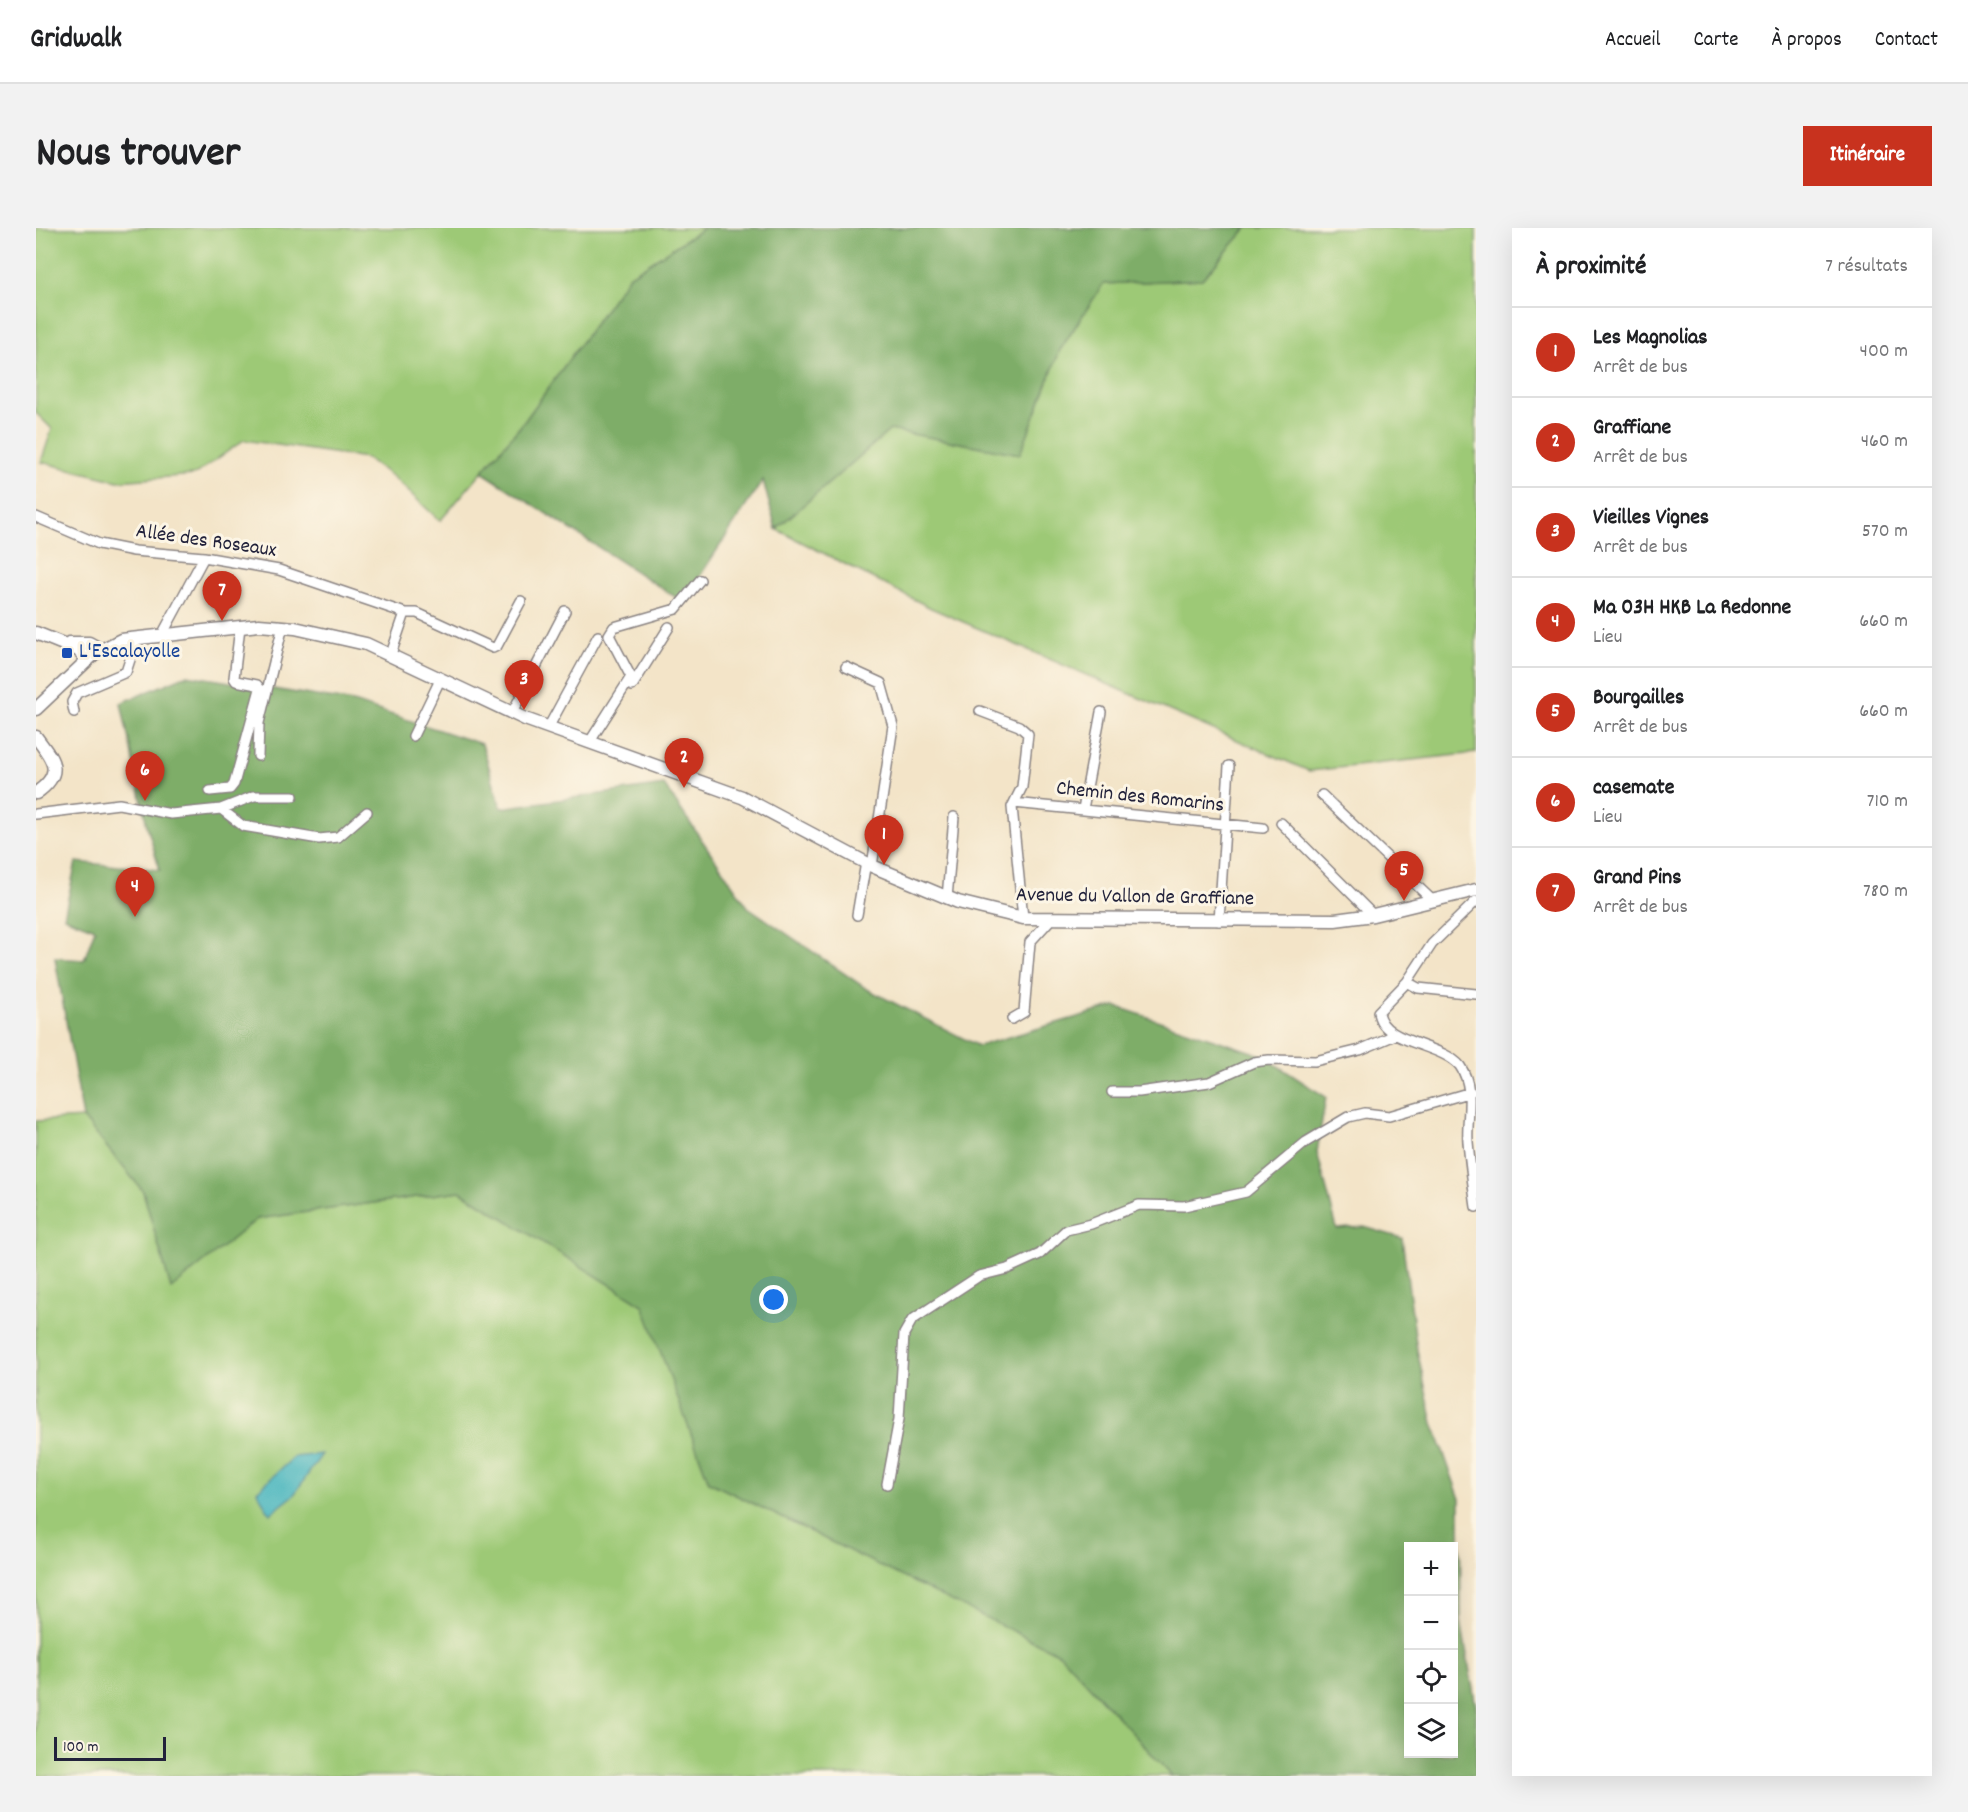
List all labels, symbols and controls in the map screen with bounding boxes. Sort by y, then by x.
text: Gridwalk [30,21,122,61]
text: Accueil [1605,26,1660,56]
text: Carte [1693,26,1738,56]
text: À propos [1771,26,1842,56]
text: Contact [1875,26,1938,56]
text: Nous trouver [36,126,240,186]
button: Itinéraire [1803,126,1932,186]
text: À proximité [1536,249,1646,286]
text: 7 résultats [1825,253,1908,281]
text: Les Magnolias [1593,323,1708,354]
text: 1 [1553,338,1558,366]
text: 400 m [1860,338,1908,366]
text: Arrêt de bus [1593,354,1688,382]
text: Graffiane [1593,413,1671,444]
text: 2 [1551,428,1560,456]
text: 460 m [1861,428,1908,456]
text: Arrêt de bus [1593,444,1688,472]
text: Vieilles Vignes [1593,503,1709,534]
street label: Allée des Roseaux [134,517,278,567]
text: 3 [1551,518,1560,546]
text: 570 m [1862,518,1908,546]
text: Arrêt de bus [1593,534,1688,562]
pin: 7 [202,572,242,621]
text: Ma 03H HKB La Redonne [1593,593,1791,624]
text: 4 [1551,608,1560,636]
text: 660 m [1859,608,1908,636]
text: Lieu [1593,624,1622,652]
place label: L'Escalayolle [79,638,180,668]
marker: L'Escalayolle [60,646,74,660]
pin: 3 [504,660,544,710]
text: Bourgailles [1593,683,1684,714]
text: 5 [1551,698,1560,726]
text: 660 m [1859,698,1908,726]
text: Arrêt de bus [1593,714,1688,742]
pin: 2 [664,738,704,788]
pin: 6 [126,752,164,801]
text: casemate [1593,773,1674,804]
street label: Chemin des Romarins [1055,774,1225,822]
text: 6 [1551,788,1560,816]
text: 710 m [1867,788,1908,816]
text: Lieu [1593,804,1622,832]
pin: 1 [864,816,904,865]
pin: 5 [1384,852,1424,901]
text: Grand Pins [1593,863,1682,894]
pin: 4 [116,868,154,917]
text: 7 [1552,878,1559,906]
text: 780 m [1863,878,1908,906]
street label: Avenue du Vallon de Graffiane [1016,881,1254,915]
text: Arrêt de bus [1593,894,1688,922]
your location [759,1285,788,1314]
map controls [1404,1542,1458,1758]
button: + [1404,1542,1458,1596]
button: − [1404,1596,1458,1650]
button: locate [1404,1650,1458,1704]
button: layers [1404,1704,1458,1758]
scale bar [54,1734,166,1762]
text: 100 m [63,1736,99,1759]

